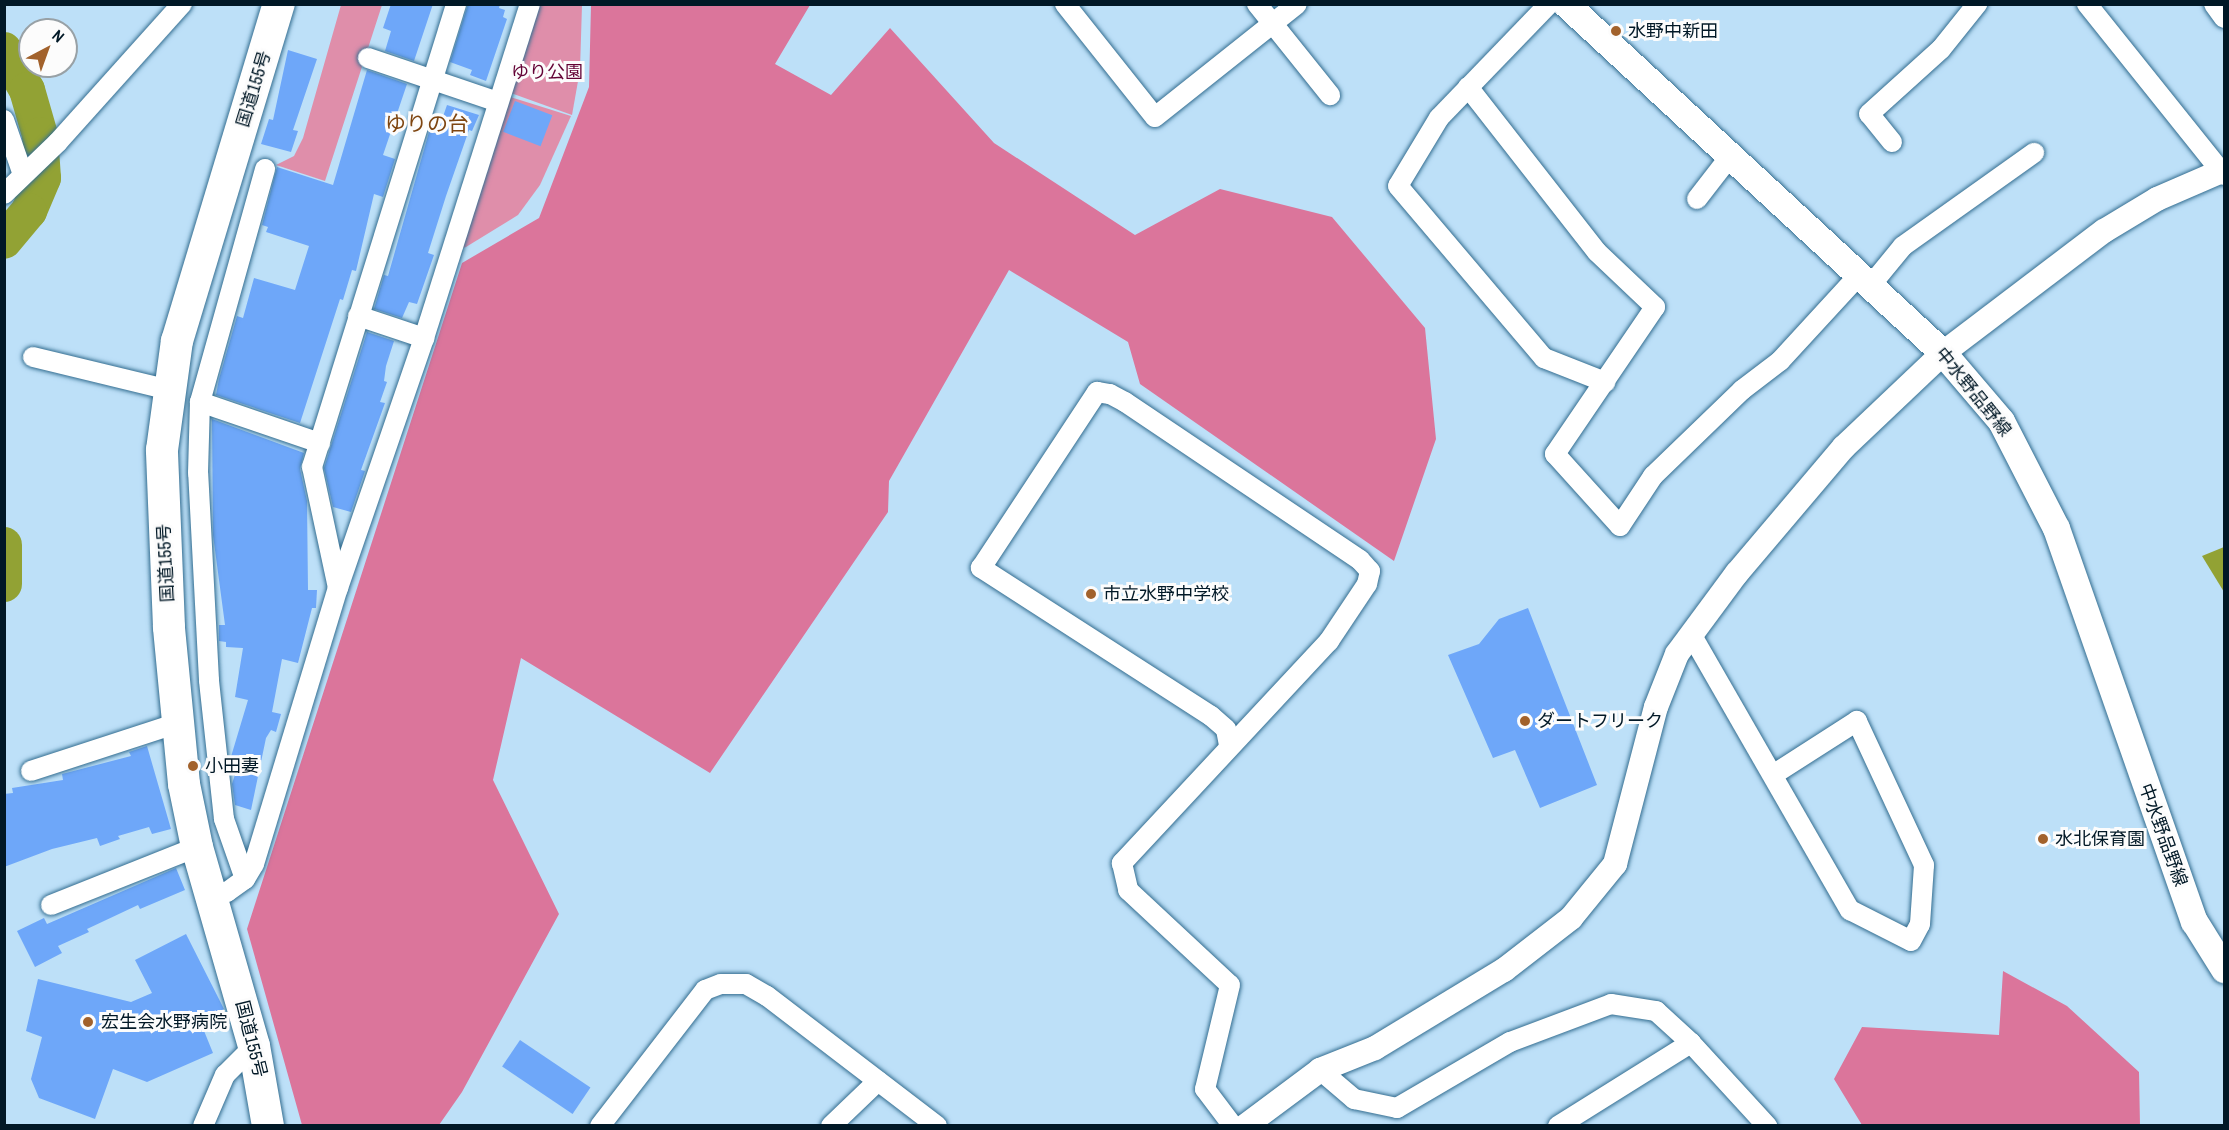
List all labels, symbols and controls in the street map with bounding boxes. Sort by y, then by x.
north arrow [18,18,78,78]
place label: 水野中新田 [1628,20,1718,42]
marker: 水野中新田 [1609,24,1623,38]
text: N [48,25,69,47]
street label: 国道155号 [232,48,276,130]
park label: ゆり公園 [511,61,583,83]
district label: ゆりの台 [385,111,469,137]
street label: 中水野品野線 [1931,343,2015,441]
street label: 国道155号 [153,523,179,603]
place label: 市立水野中学校 [1103,583,1229,605]
marker: 市立水野中学校 [1084,587,1098,601]
place label: ダートフリーク [1537,710,1663,732]
marker: ダートフリーク [1518,714,1532,728]
place label: 小田妻 [205,755,259,777]
marker: 小田妻 [186,759,200,773]
street label: 中水野品野線 [2134,781,2192,889]
place label: 水北保育園 [2055,828,2145,850]
marker: 水北保育園 [2036,832,2050,846]
street label: 国道155号 [231,998,271,1080]
place label: 宏生会水野病院 [101,1011,227,1033]
marker: 宏生会水野病院 [79,1013,97,1031]

